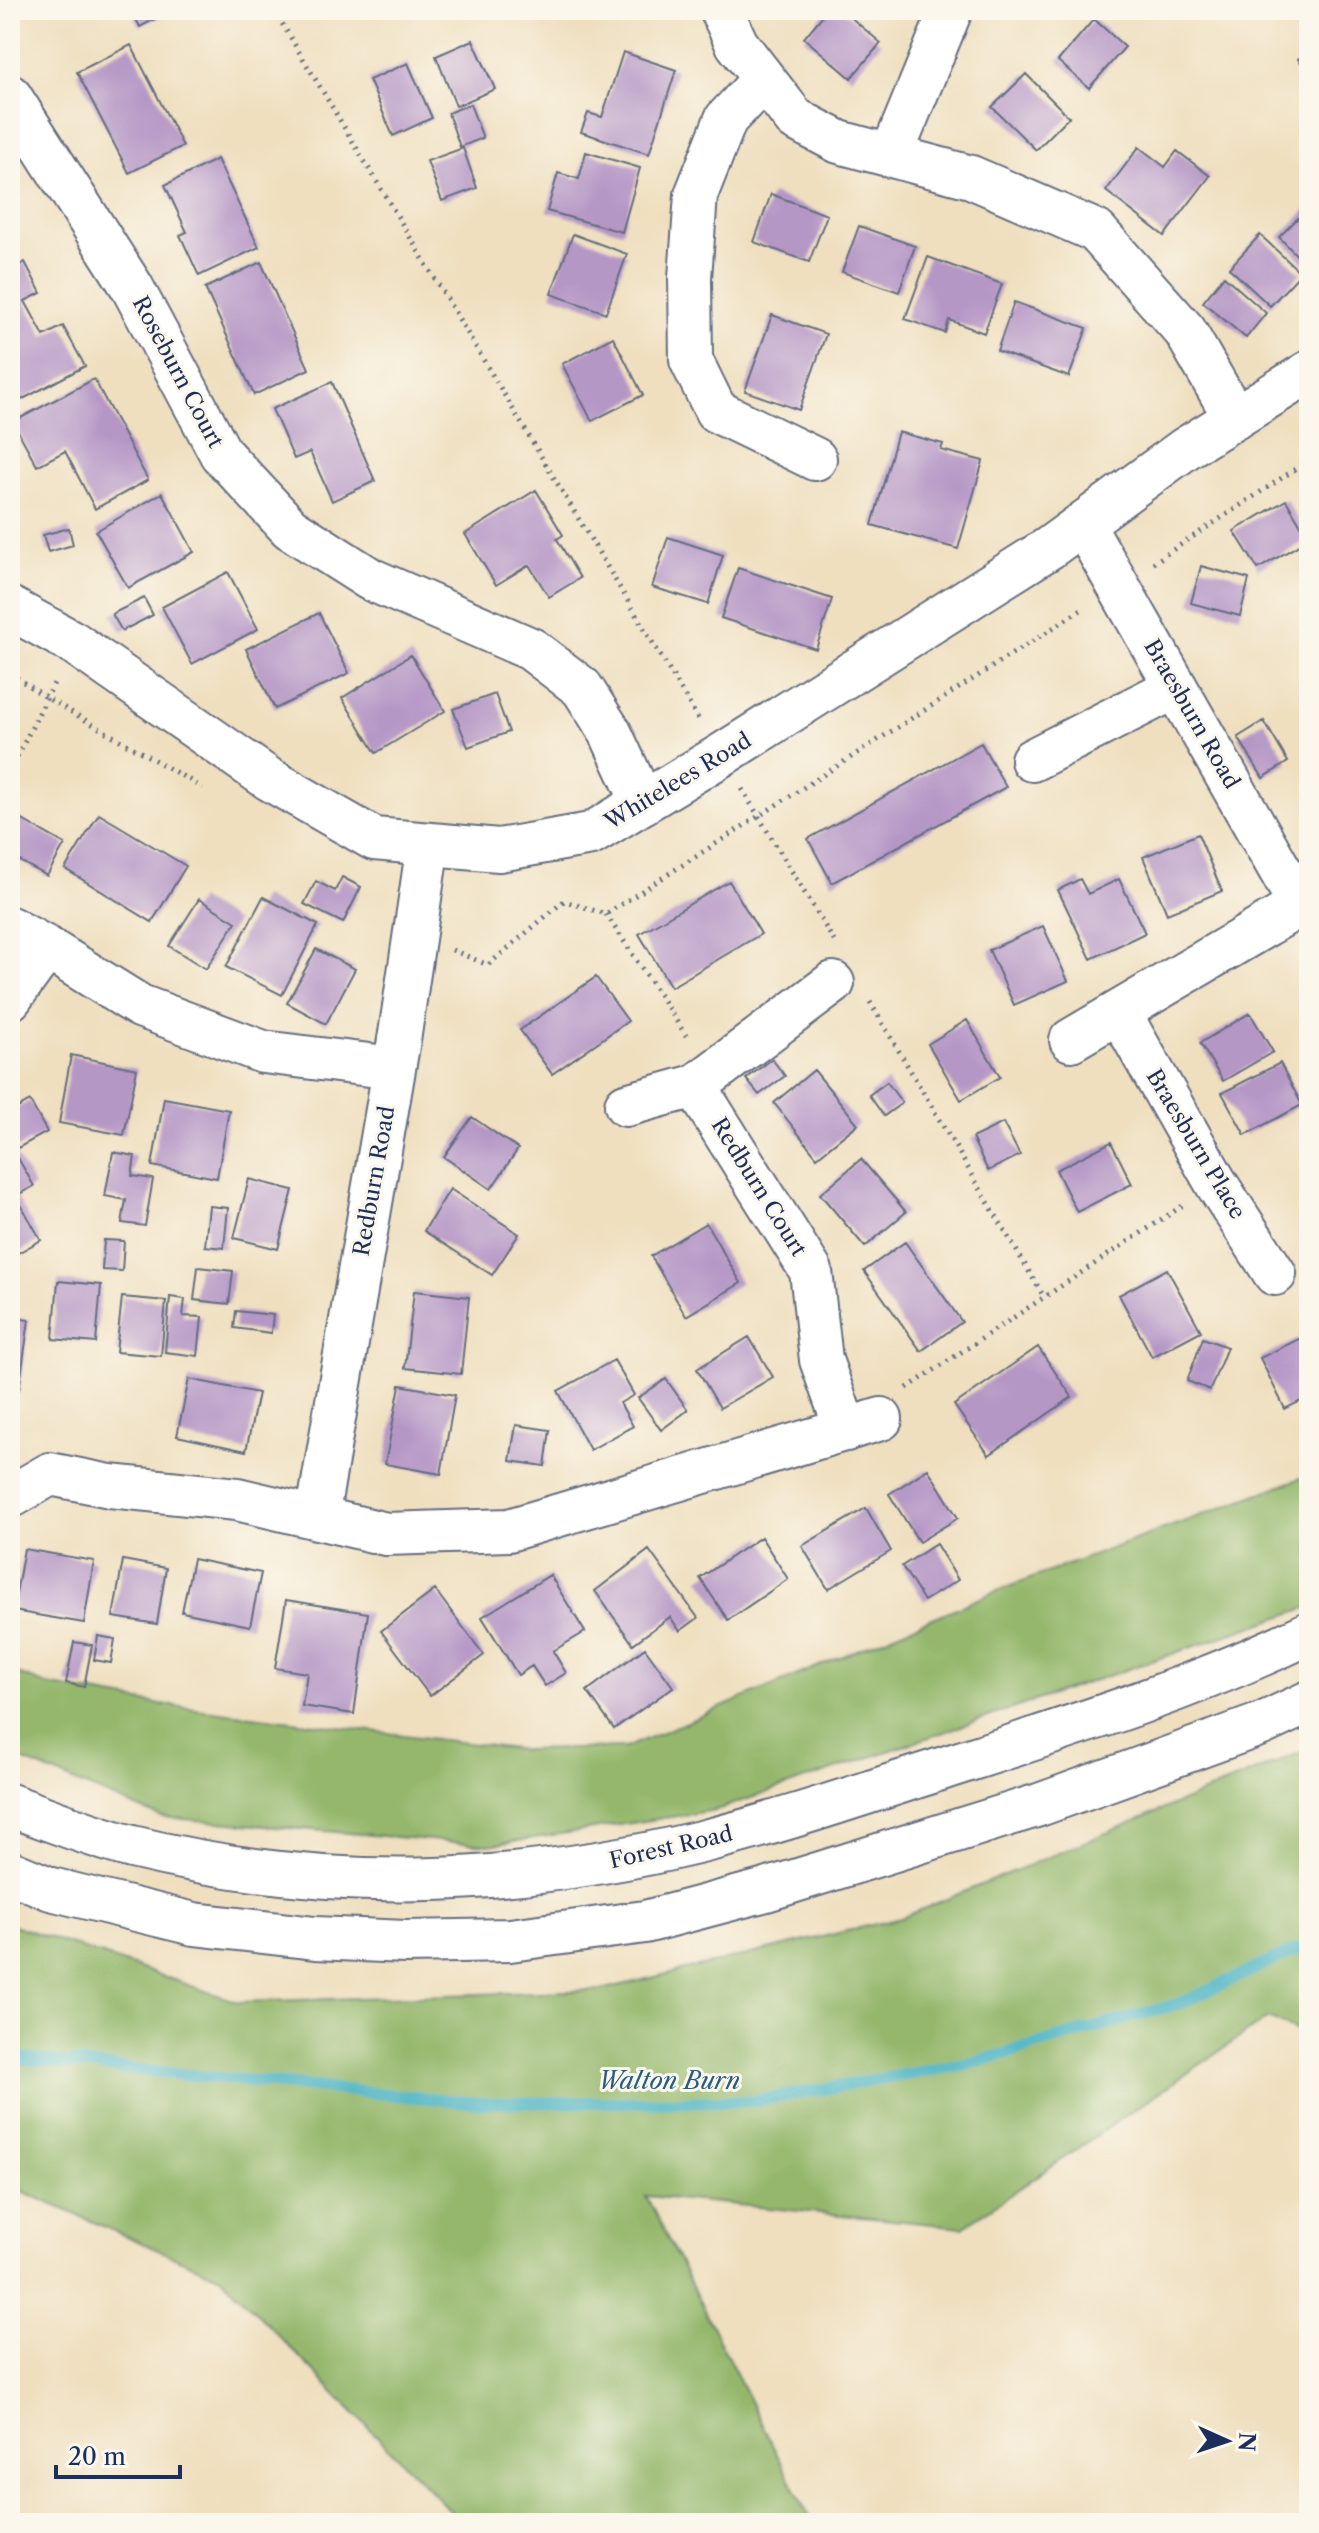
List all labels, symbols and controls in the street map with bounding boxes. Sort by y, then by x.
street label: Roseburn Court [127,291,229,453]
street label: Braesburn Road [1138,634,1246,794]
street label: Whitelees Road [599,727,756,836]
street label: Braesburn Place [1141,1064,1251,1224]
street label: Redburn Road [348,1104,400,1258]
street label: Redburn Court [706,1113,813,1262]
street label: Forest Road [607,1820,735,1874]
water label: Walton Burn [598,2066,740,2095]
north arrow [1187,2401,1267,2481]
scale bar [56,2429,180,2479]
text: N [1232,2432,1260,2452]
text: 20 m [68,2442,126,2471]

